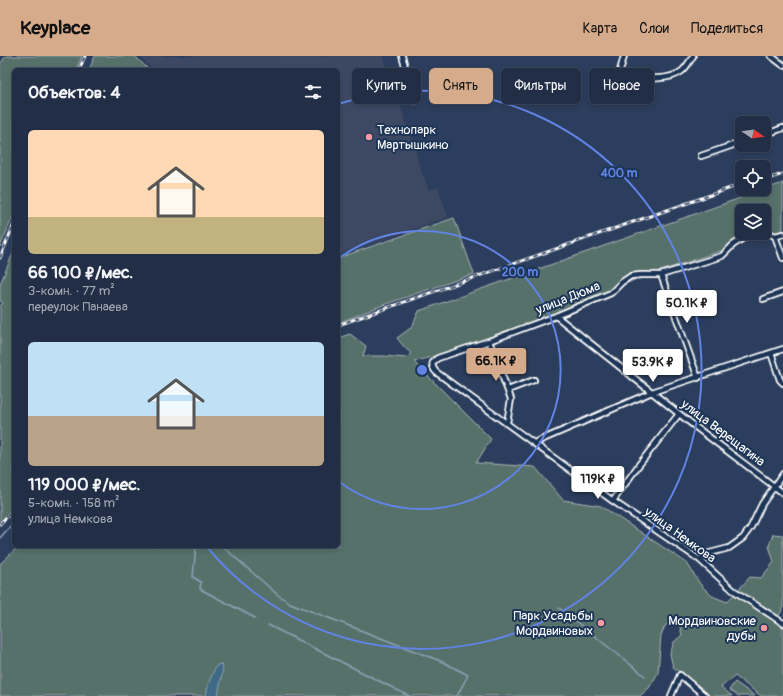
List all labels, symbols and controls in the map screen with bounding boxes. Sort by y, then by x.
text: Keyplace [20,16,90,40]
text: Карта [583,20,617,37]
text: Слои [639,20,669,37]
text: Поделиться [691,20,763,37]
chip: Купить [352,68,421,104]
chip: Снять [429,68,493,104]
chip: Фильтры [501,68,581,104]
chip: Новое [589,68,654,104]
icon: filters [302,81,324,103]
text: Объектов: 4 [28,82,120,103]
north arrow [735,116,771,152]
map controls [735,116,771,240]
place label: Технопарк Мартышкино [377,122,449,153]
marker: Технопарк Мартышкино [364,132,374,142]
icon: home [140,156,212,228]
button: locate [735,160,771,196]
text: 400 m [600,166,638,181]
button: layers [735,204,771,240]
text: 66 100 ₽/мес. [28,262,133,283]
text: 200 m [502,265,539,280]
street label: улица Дюма [533,278,602,318]
text: 3-комн. · 77 m² [28,283,115,299]
pin: 50.1K ₽ [650,290,724,324]
text: 50.1K ₽ [666,295,708,311]
text: переулок Панаева [28,299,128,315]
pin: 66.1K ₽ [459,348,533,382]
pin: 53.9K ₽ [616,349,690,383]
text: 66.1K ₽ [475,353,517,369]
text: 53.9K ₽ [632,354,674,370]
centre of rings [415,363,429,377]
icon: home [140,368,212,440]
street label: улица Верещагина [677,396,768,470]
pin: 119K ₽ [565,466,631,500]
text: 119K ₽ [580,471,616,487]
text: 119 000 ₽/мес. [28,474,141,495]
text: 5-комн. · 158 m² [28,495,120,511]
street label: улица Немкова [640,503,719,566]
text: улица Немкова [28,511,113,527]
place label: Парк Усадьбы Мордвиновых [513,608,593,639]
place label: Мордвиновские дубы [668,613,757,644]
marker: Парк Усадьбы Мордвиновых [596,618,606,628]
marker: Мордвиновские дубы [759,623,769,633]

